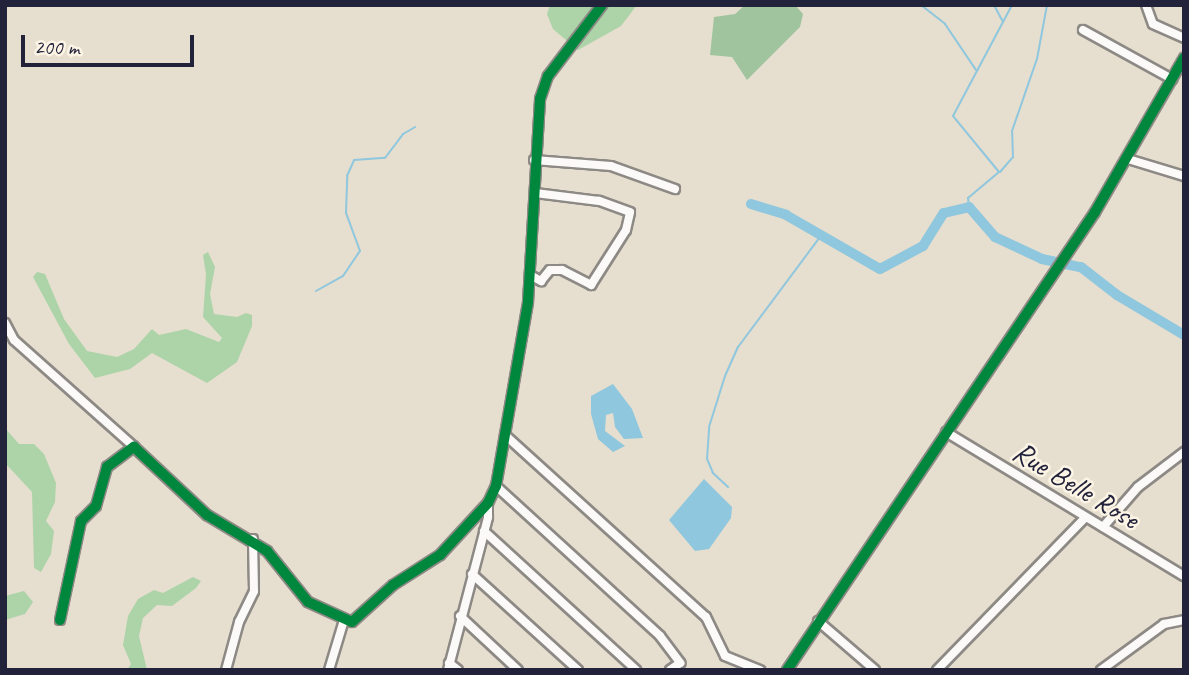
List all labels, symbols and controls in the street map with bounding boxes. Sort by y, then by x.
scale bar [24,21,198,65]
text: 200 m [34,34,79,60]
street label: Rue Belle Rose [1006,433,1146,537]

